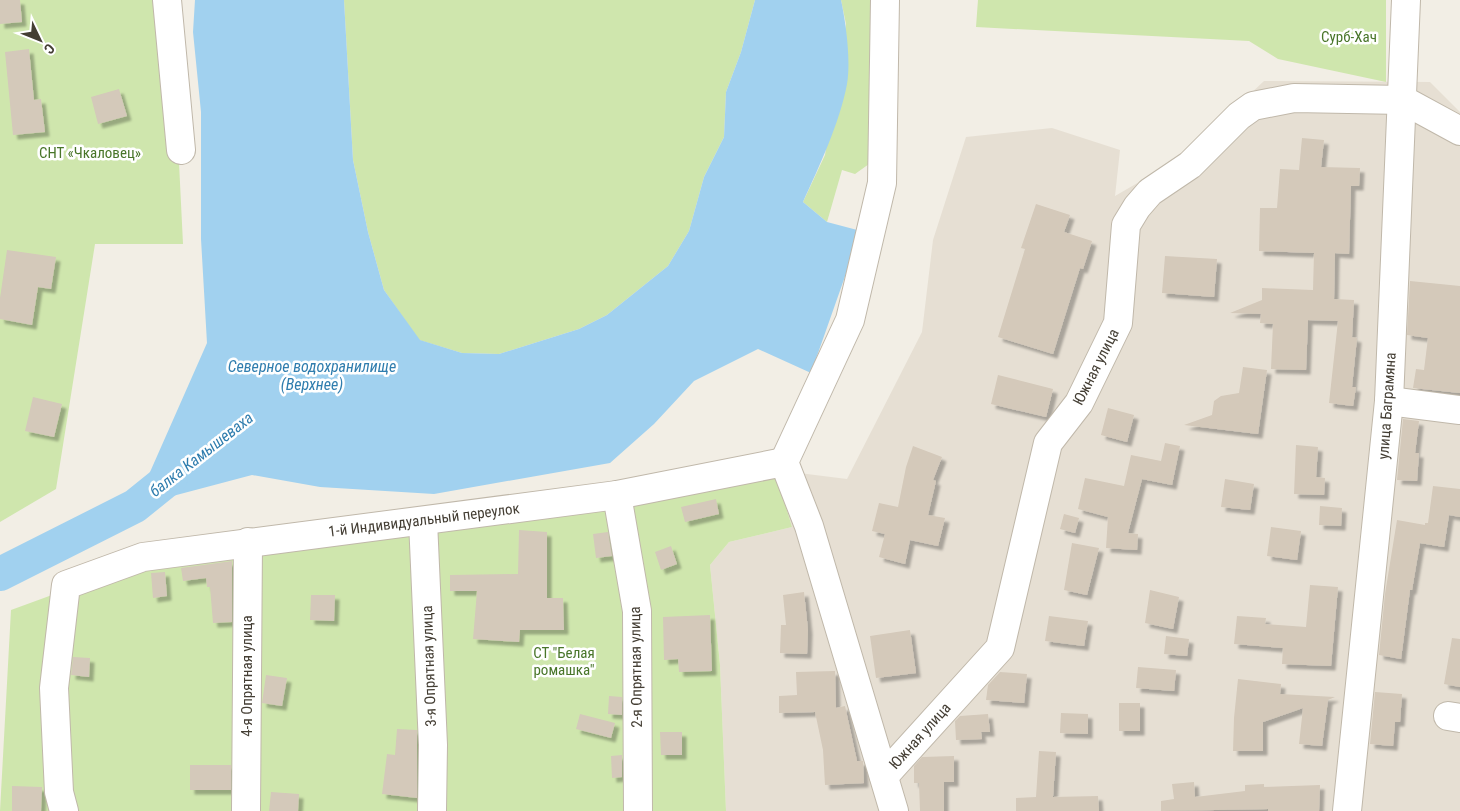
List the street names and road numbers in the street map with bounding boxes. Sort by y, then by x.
street label: Южная улица [1069,326,1123,408]
street label: улица Баграмяна [1374,352,1400,460]
street label: 1-й Индивидуальный переулок [327,499,521,541]
street label: 3-я Опрятная улица [418,605,440,727]
street label: 2-я Опрятная улица [626,606,646,728]
street label: 4-я Опрятная улица [238,615,256,737]
street label: Южная улица [885,699,955,773]

